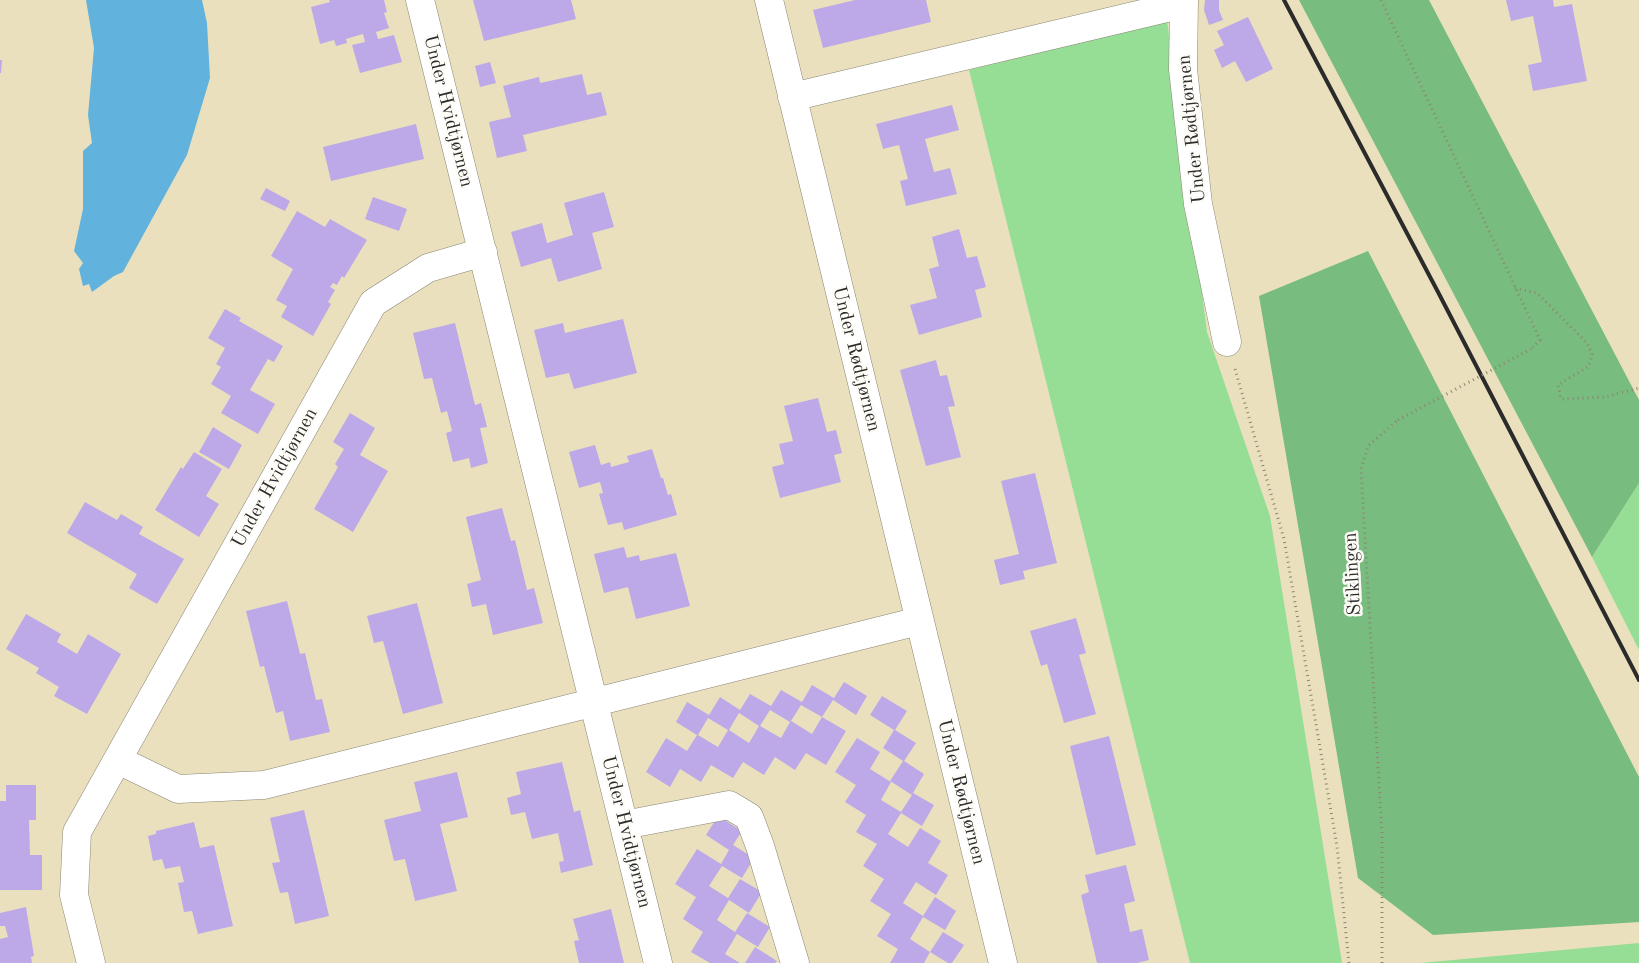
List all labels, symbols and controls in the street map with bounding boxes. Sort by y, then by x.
street label: Under Hvidtjørnen [418,32,478,190]
street label: Under Rødtjørnen [1173,54,1211,204]
street label: Under Rødtjørnen [827,284,885,434]
street label: Under Hvidtjørnen [227,404,323,552]
street label: Stiklingen [1339,532,1367,616]
street label: Under Rødtjørnen [932,717,990,867]
street label: Under Hvidtjørnen [596,753,656,911]

